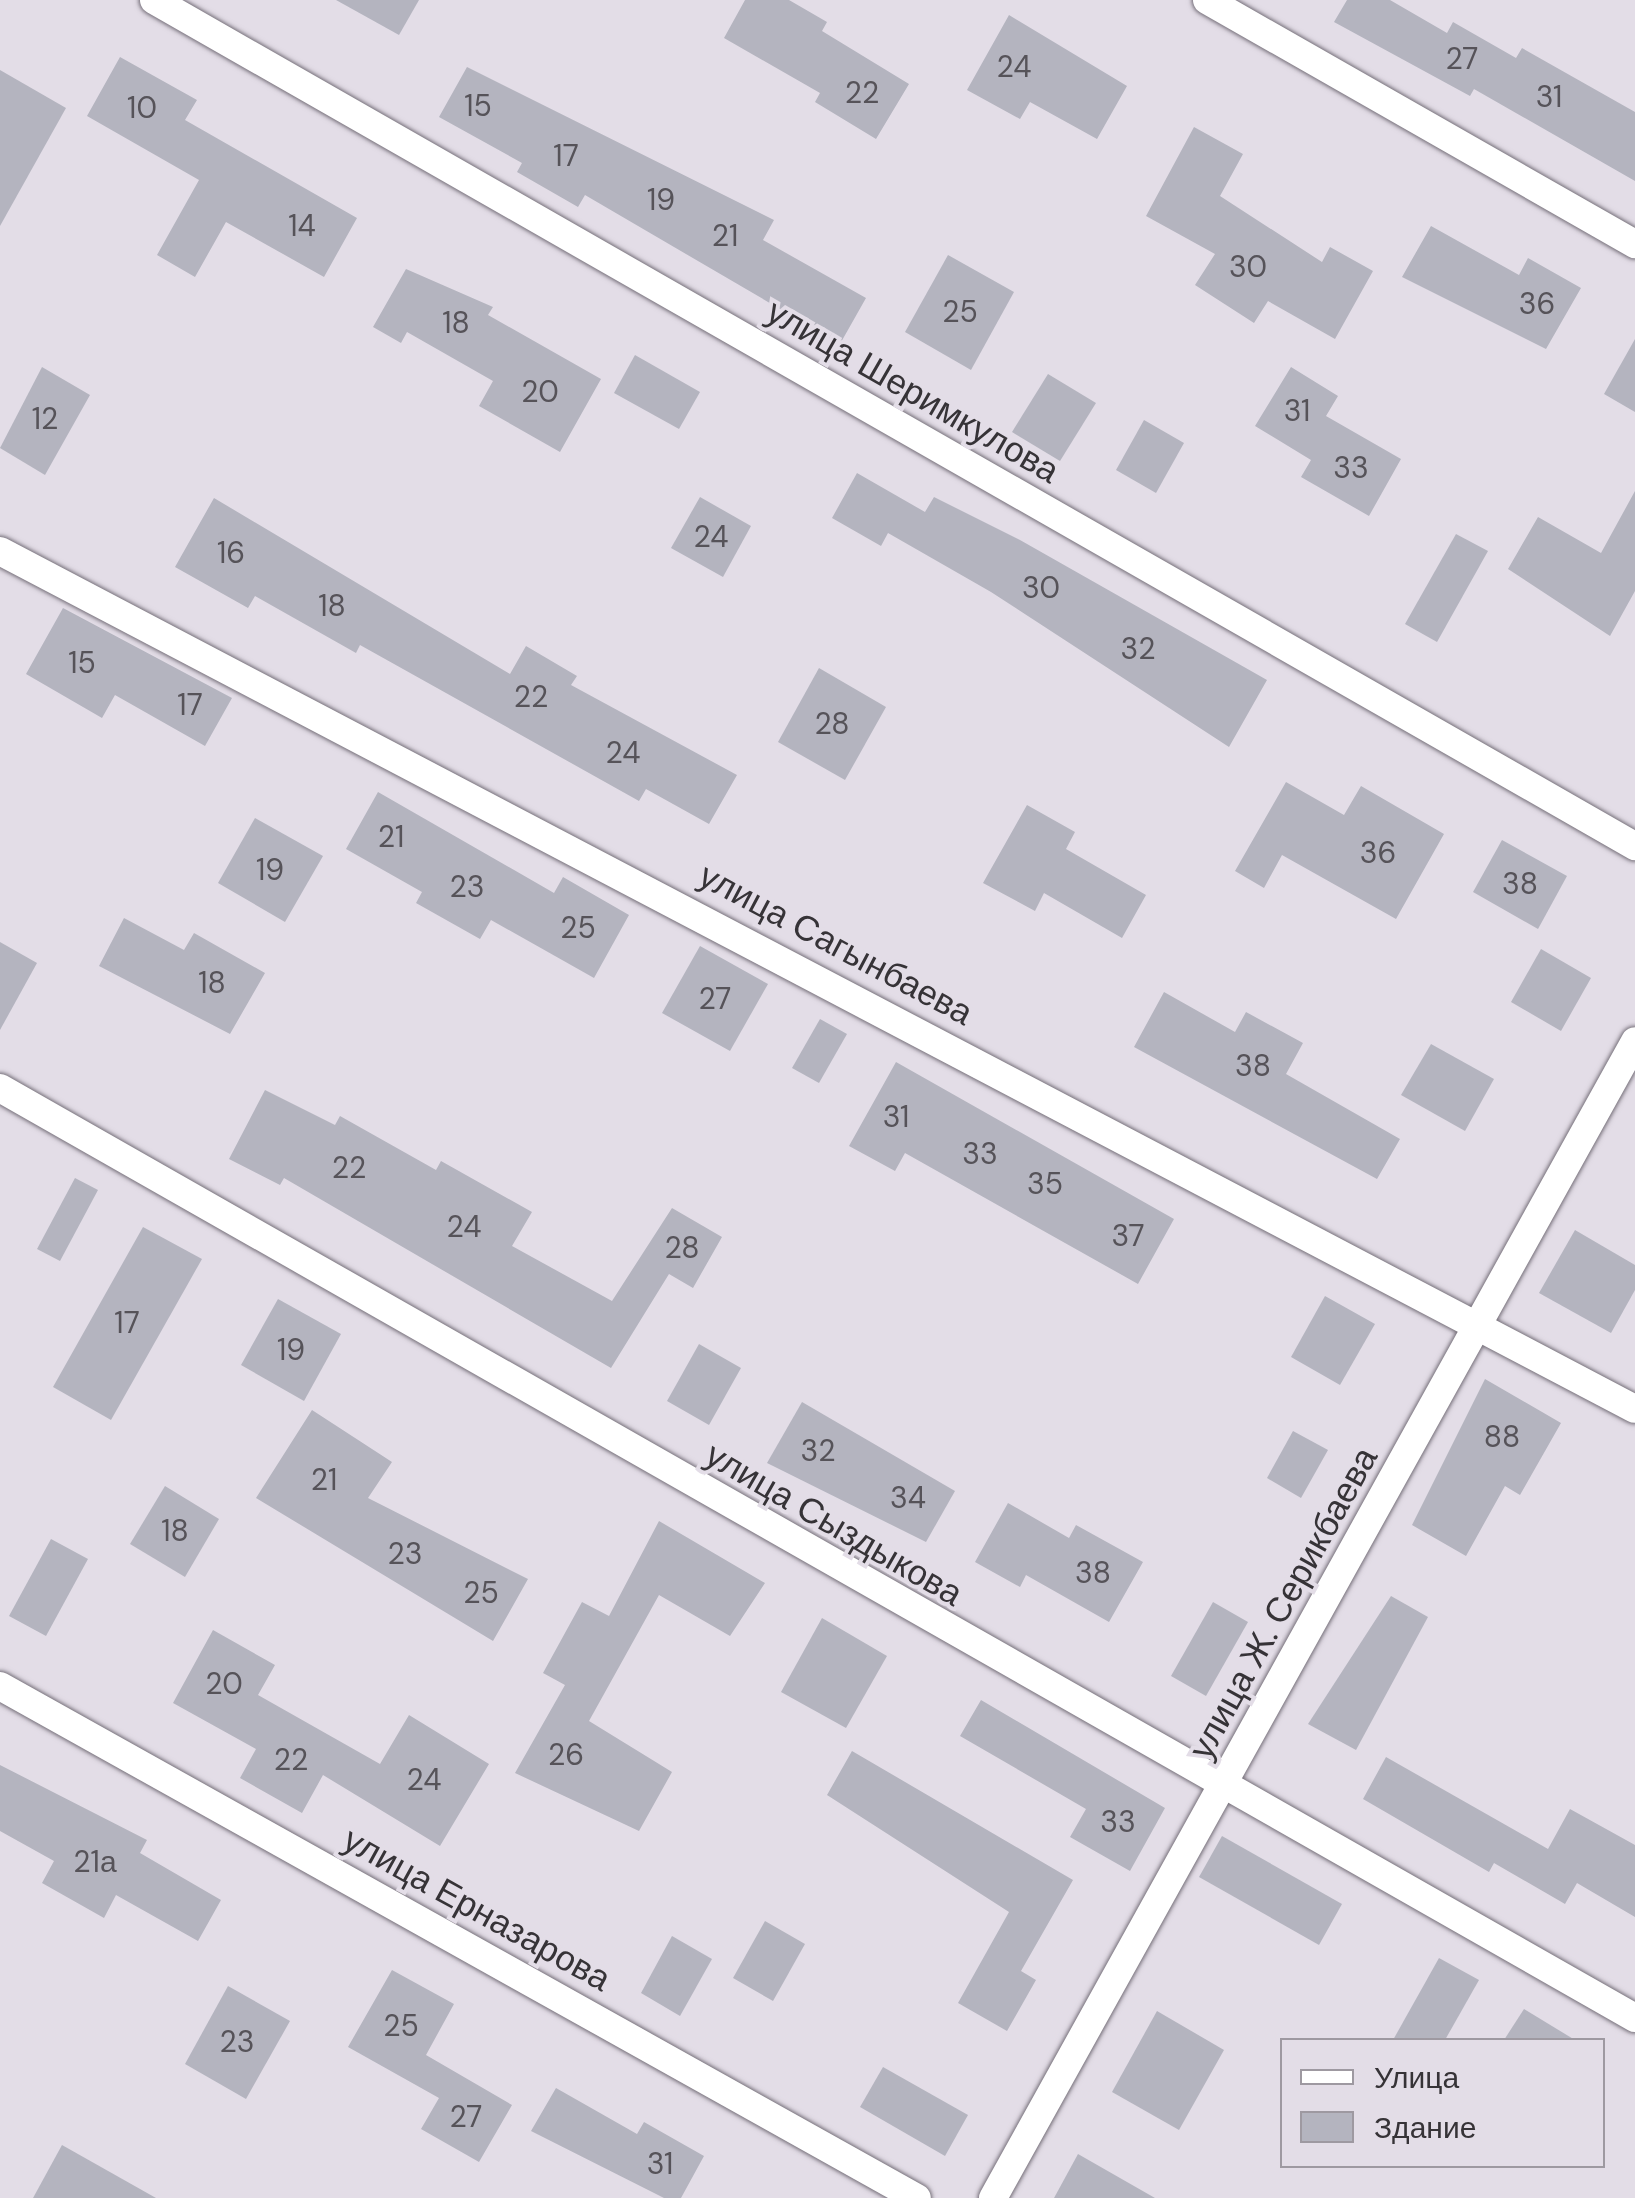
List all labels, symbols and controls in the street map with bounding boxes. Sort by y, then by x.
house number: 27 [1446,41,1478,77]
house number: 24 [997,49,1031,85]
house number: 22 [845,75,879,111]
house number: 31 [1536,79,1562,115]
house number: 15 [464,88,492,124]
house number: 10 [127,90,157,126]
house number: 17 [553,138,579,174]
house number: 19 [647,182,675,218]
house number: 14 [288,208,316,244]
house number: 21 [712,218,738,254]
house number: 30 [1229,249,1267,285]
house number: 36 [1519,286,1555,322]
street label: улица Шеримкулова [759,290,1067,492]
house number: 25 [942,294,978,330]
house number: 18 [442,305,470,341]
house number: 20 [521,374,559,410]
house number: 31 [1284,393,1310,429]
house number: 12 [32,401,58,437]
house number: 33 [1333,450,1369,486]
house number: 24 [694,519,728,555]
house number: 16 [217,535,245,571]
house number: 30 [1022,570,1060,606]
house number: 18 [318,588,346,624]
house number: 32 [1120,631,1156,667]
house number: 15 [68,645,96,681]
house number: 22 [514,679,548,715]
house number: 17 [177,687,203,723]
house number: 28 [814,706,850,742]
house number: 24 [606,735,640,771]
house number: 21 [378,819,404,855]
house number: 36 [1360,835,1396,871]
house number: 19 [256,852,284,888]
street label: улица Сагынбаева [692,854,980,1034]
house number: 38 [1502,866,1538,902]
house number: 23 [449,869,485,905]
house number: 25 [560,910,596,946]
house number: 18 [198,965,226,1001]
house number: 27 [699,981,731,1017]
house number: 38 [1235,1048,1271,1084]
house number: 31 [883,1099,909,1135]
house number: 33 [962,1136,998,1172]
house number: 22 [332,1150,366,1186]
house number: 35 [1027,1166,1063,1202]
house number: 24 [447,1209,481,1245]
house number: 37 [1111,1218,1145,1254]
house number: 28 [664,1230,700,1266]
house number: 17 [114,1305,140,1341]
house number: 19 [277,1332,305,1368]
house number: 88 [1484,1419,1520,1455]
street label: улица Сыздыкова [698,1433,970,1615]
house number: 32 [800,1433,836,1469]
street label: улица Ж. Серикбаева [1180,1440,1386,1766]
house number: 21 [311,1462,337,1498]
house number: 34 [890,1480,926,1516]
house number: 18 [161,1513,189,1549]
house number: 23 [387,1536,423,1572]
house number: 38 [1075,1555,1111,1591]
house number: 25 [463,1575,499,1611]
house number: 20 [205,1666,243,1702]
house number: 26 [548,1737,584,1773]
house number: 22 [274,1742,308,1778]
house number: 24 [407,1762,441,1798]
house number: 33 [1100,1804,1136,1840]
street label: улица Ерназарова [336,1818,618,2000]
house number: 21а [73,1844,117,1880]
house number: 25 [383,2008,419,2044]
house number: 23 [219,2024,255,2060]
legend [1280,2038,1605,2168]
text: Улица [1374,2058,1459,2097]
house number: 27 [450,2099,482,2135]
text: Здание [1374,2108,1476,2147]
house number: 31 [647,2146,673,2182]

